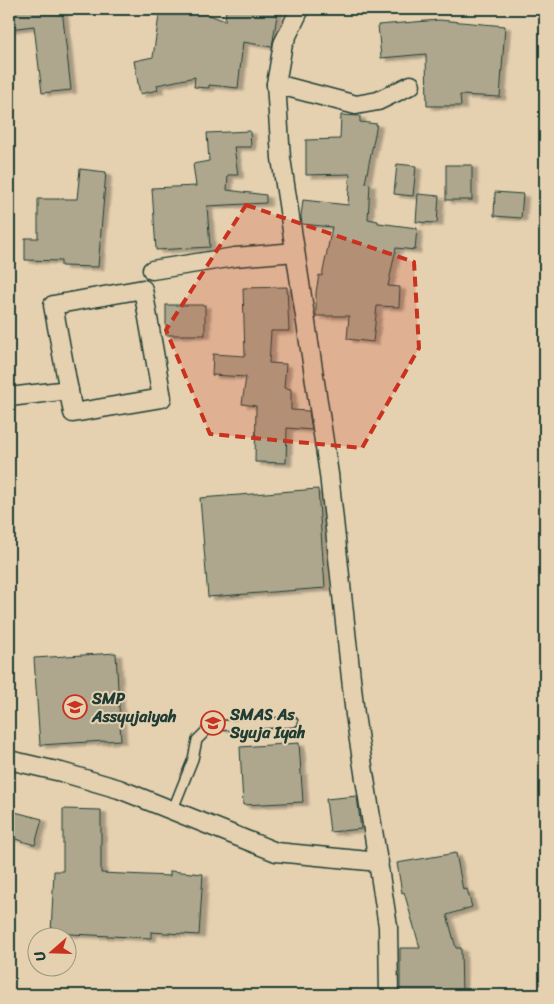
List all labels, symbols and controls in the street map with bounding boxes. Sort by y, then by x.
place label: SMP Assyujaiyah [91,684,177,731]
school or university icon: SMP Assyujaiyah [62,694,88,720]
place label: SMAS As Syuja Iyah [229,700,306,747]
school or university icon: SMAS As Syuja Iyah [200,710,226,736]
north arrow [28,926,78,976]
text: U [27,947,54,965]

